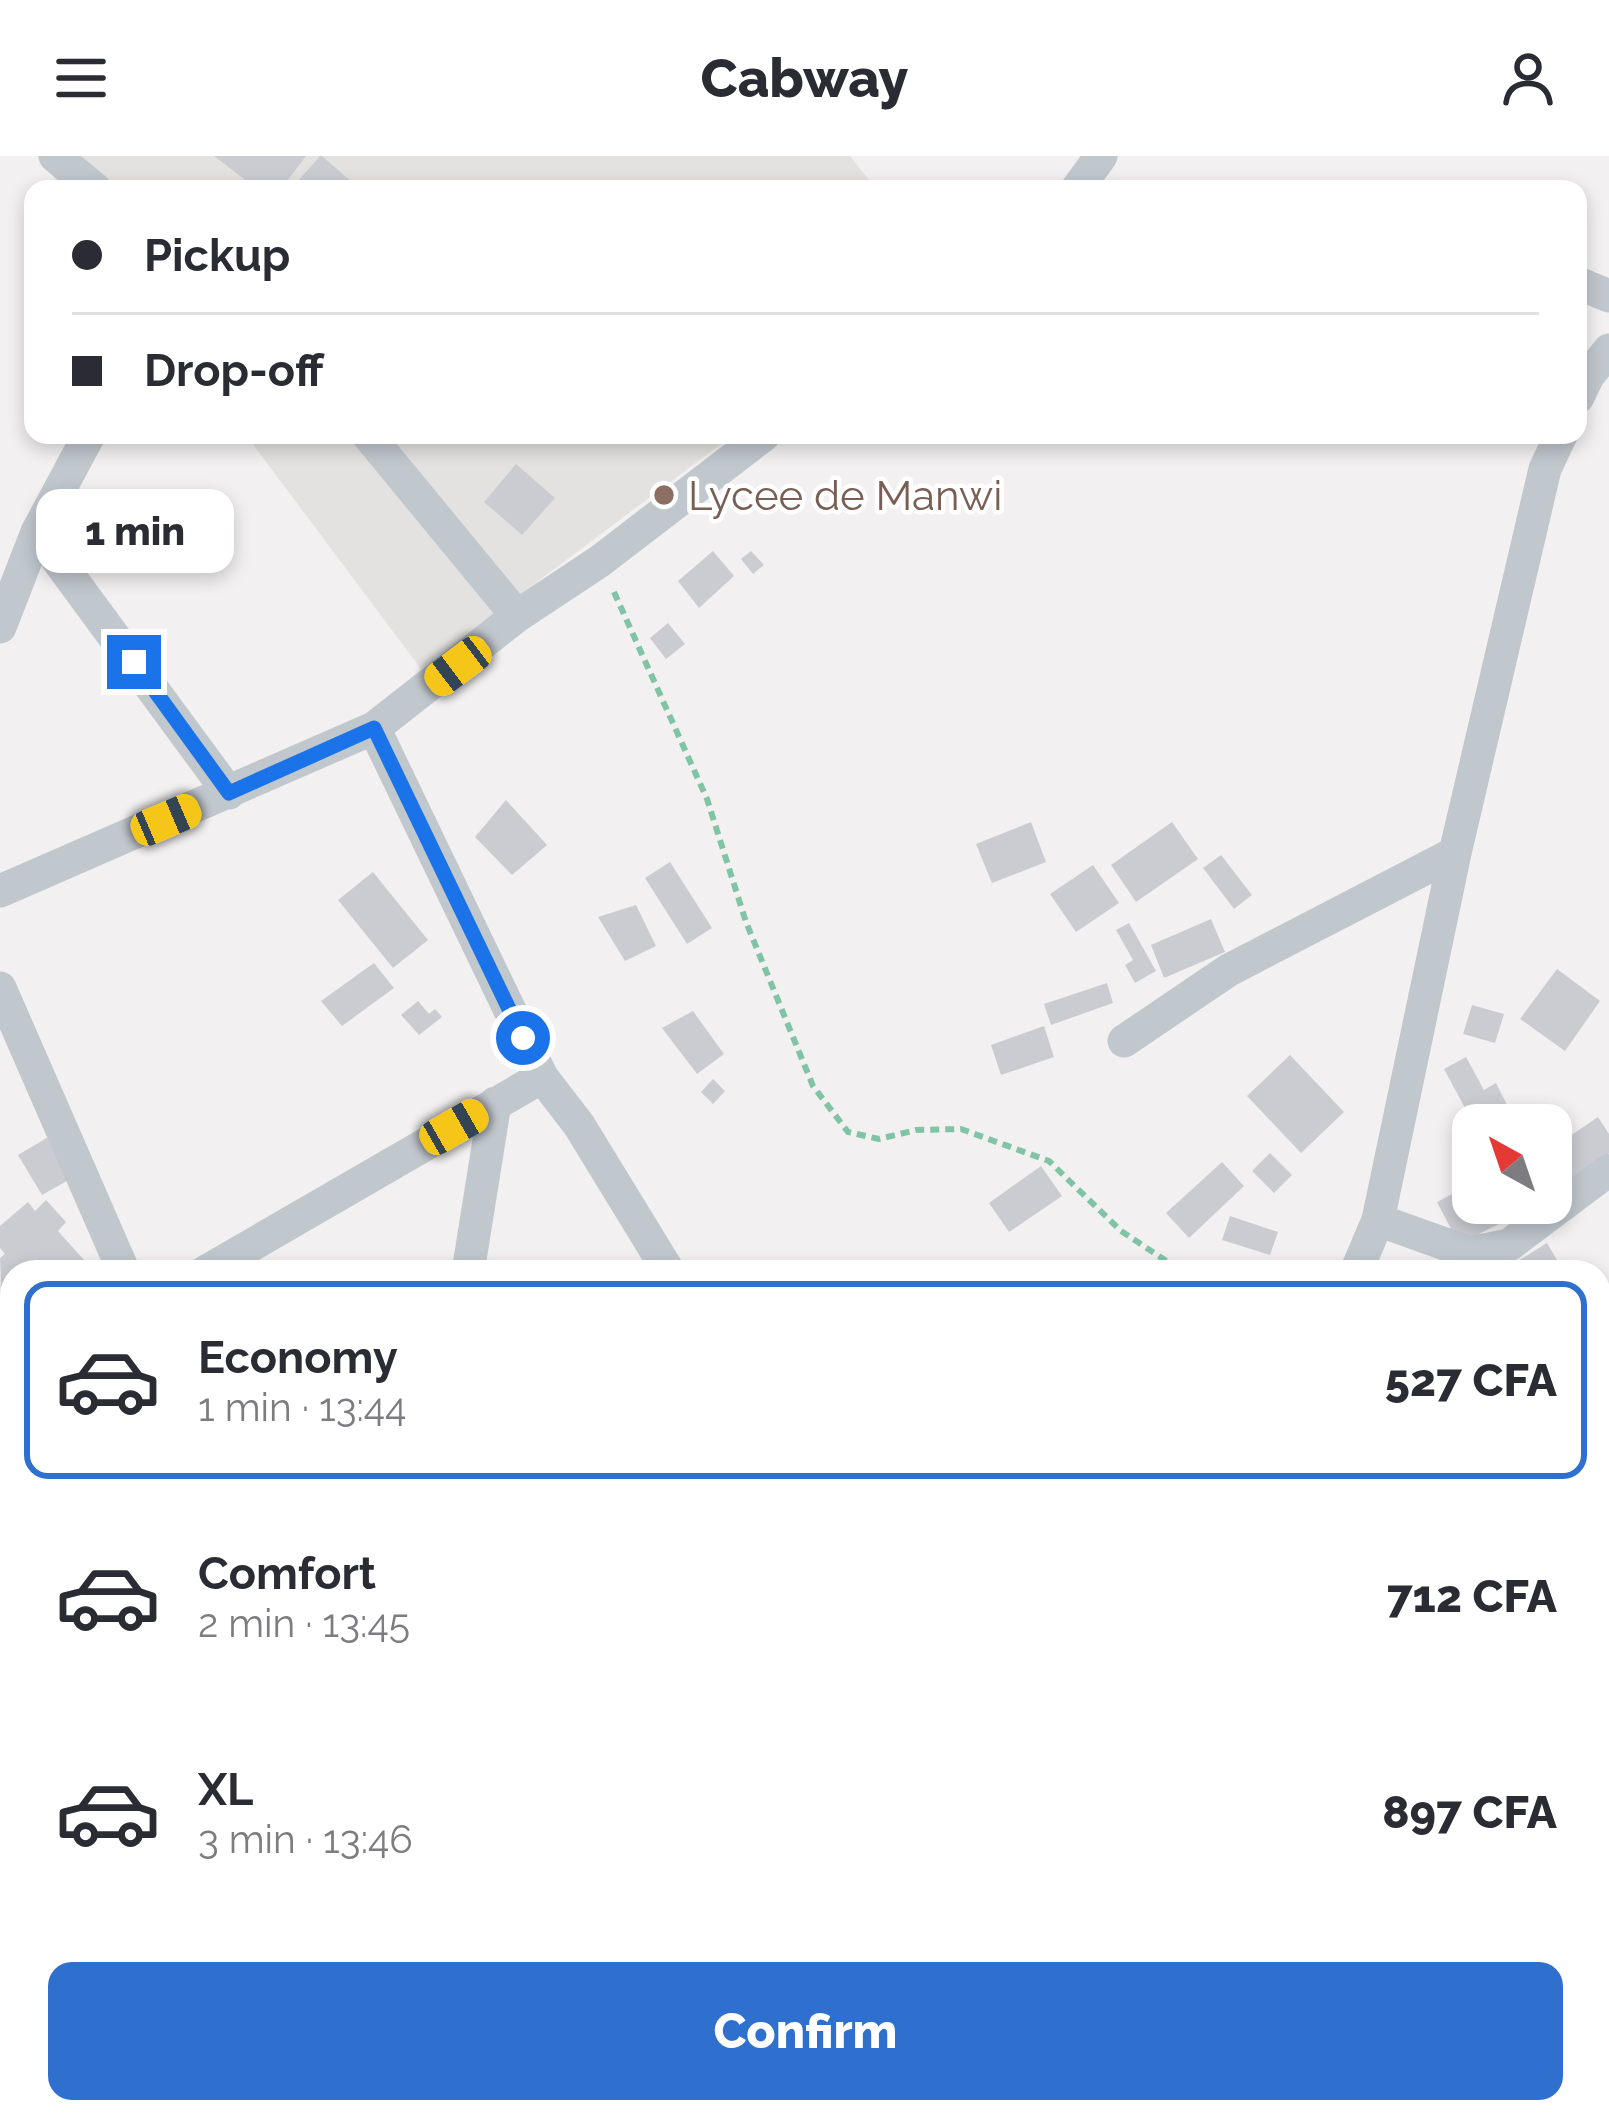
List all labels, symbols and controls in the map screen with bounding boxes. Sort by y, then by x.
icon: menu [48,45,114,111]
icon: person [1495,45,1561,111]
text: Cabway [701,46,908,110]
text: Pickup [144,229,290,282]
text: Drop-off [144,344,324,397]
place label: Lycee de Manwi [688,471,1002,520]
marker: Lycee de Manwi [651,482,677,508]
callout: 1 min [35,488,233,572]
text: 1 min [85,508,185,554]
car [418,630,498,702]
route end [107,635,161,689]
car [126,789,206,851]
route start [496,1011,550,1065]
car [414,1093,494,1161]
north arrow [1452,1104,1572,1224]
map controls [1452,1104,1572,1224]
icon: car [54,1326,162,1434]
text: Economy [198,1331,398,1384]
text: 527 CFA [1385,1354,1557,1407]
text: 1 min · 13:44 [198,1384,406,1430]
icon: car [54,1542,162,1650]
text: Comfort [198,1547,376,1600]
text: 712 CFA [1387,1570,1557,1623]
text: 2 min · 13:45 [198,1600,410,1646]
icon: car [54,1758,162,1866]
text: XL [198,1763,253,1816]
text: 897 CFA [1382,1786,1557,1839]
text: 3 min · 13:46 [198,1816,413,1862]
button: Confirm [48,1962,1563,2100]

